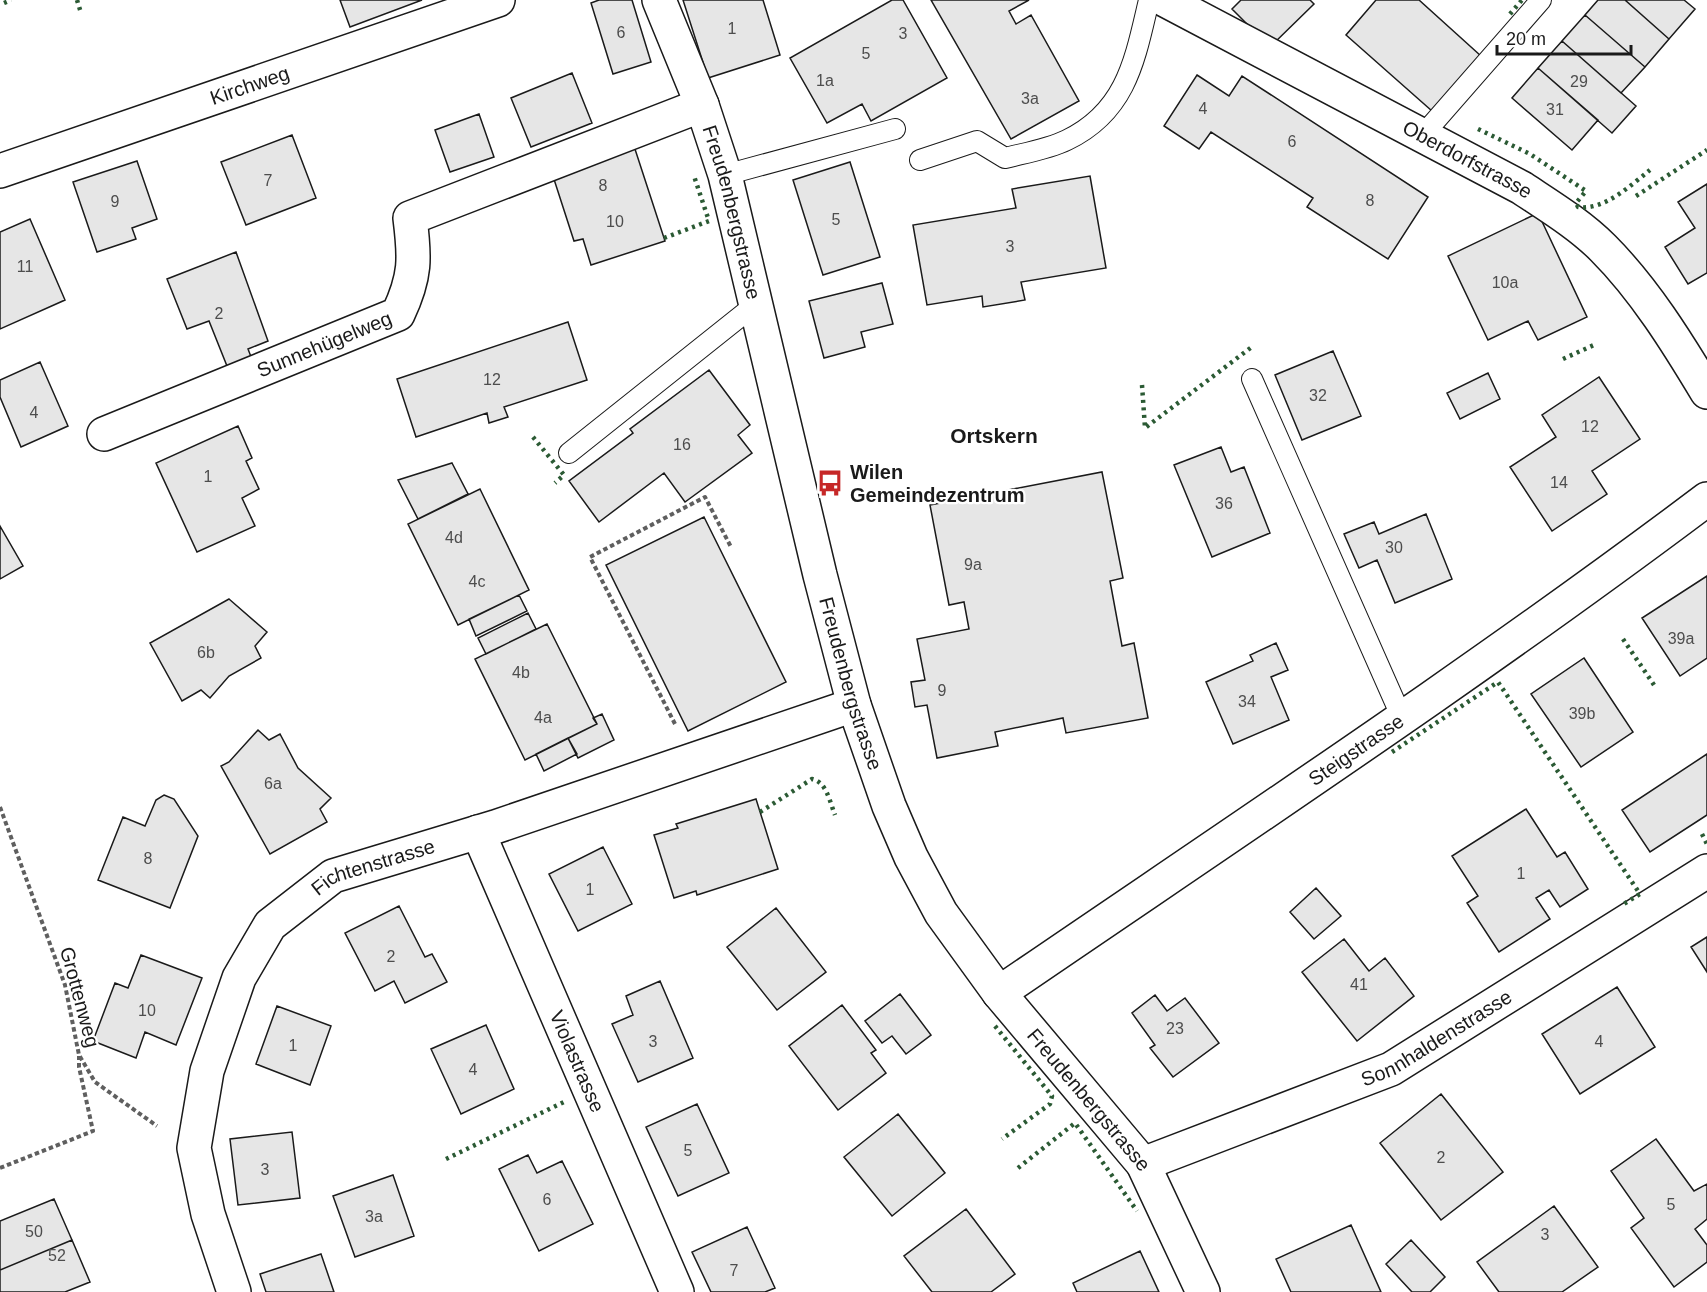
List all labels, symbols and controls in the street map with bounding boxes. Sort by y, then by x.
scale bar [1497,18,1630,56]
house number: 1 [728,20,737,37]
house number: 6 [617,24,626,41]
house number: 3 [899,25,908,42]
text: 20 m [1506,29,1546,49]
house number: 5 [862,45,871,62]
street label: Kirchweg [207,61,292,109]
house number: 1a [816,72,834,89]
house number: 29 [1570,73,1588,90]
house number: 3a [1021,90,1039,107]
house number: 4 [1199,100,1208,117]
house number: 31 [1546,101,1564,118]
street label: Oberdorfstrasse [1399,116,1537,203]
street label: Freudenbergstrasse [698,122,765,301]
house number: 6 [1288,133,1297,150]
house number: 7 [264,172,273,189]
house number: 8 [599,177,608,194]
house number: 8 [1366,192,1375,209]
house number: 9 [111,193,120,210]
house number: 5 [832,211,841,228]
house number: 10 [606,213,624,230]
house number: 3 [1006,238,1015,255]
house number: 11 [17,258,33,275]
house number: 10a [1492,274,1518,291]
house number: 2 [215,305,224,322]
street label: Sunnehügelweg [254,307,395,381]
house number: 12 [483,371,501,388]
house number: 32 [1309,387,1327,404]
house number: 4 [30,404,39,421]
house number: 12 [1581,418,1599,435]
district label: Ortskern [950,424,1038,447]
house number: 16 [673,436,691,453]
place label: Wilen Gemeindezentrum [850,461,1024,506]
house number: 1 [204,468,213,485]
bus stop icon: Wilen Gemeindezentrum [815,468,845,498]
house number: 14 [1550,474,1568,491]
house number: 36 [1215,495,1233,512]
house number: 4d [445,529,463,546]
house number: 30 [1385,539,1403,556]
house number: 9a [964,556,982,573]
house number: 4c [469,573,485,590]
street label: Freudenbergstrasse [815,595,887,773]
house number: 39a [1668,630,1694,647]
house number: 6b [197,644,215,661]
house number: 4b [512,664,530,681]
house number: 9 [938,682,947,699]
house number: 34 [1238,693,1256,710]
house number: 39b [1569,705,1595,722]
house number: 4a [534,709,552,726]
street label: Steigstrasse [1304,710,1408,790]
house number: 6a [264,775,282,792]
street label: Fichtenstrasse [307,835,437,900]
house number: 8 [144,850,153,867]
house number: 1 [1517,865,1526,882]
house number: 1 [586,881,595,898]
street label: Grottenweg [56,944,104,1050]
house number: 2 [387,948,396,965]
house number: 41 [1350,976,1368,993]
street label: Sonnhaldenstrasse [1358,985,1516,1090]
house number: 10 [138,1002,156,1019]
street label: Violastrasse [546,1007,609,1116]
house number: 23 [1166,1020,1184,1037]
street label: Freudenbergstrasse [1023,1024,1155,1175]
house number: 3 [649,1033,658,1050]
house number: 4 [1595,1033,1604,1050]
house number: 1 [289,1037,298,1054]
house number: 4 [469,1061,478,1078]
house number: 5 [684,1142,693,1159]
house number: 2 [1437,1149,1446,1166]
house number: 3 [261,1161,270,1178]
house number: 6 [543,1191,552,1208]
house number: 5 [1667,1196,1676,1213]
house number: 3a [365,1208,383,1225]
house number: 50 [25,1223,43,1240]
house number: 3 [1541,1226,1550,1243]
house number: 52 [48,1247,66,1264]
house number: 7 [730,1262,739,1279]

